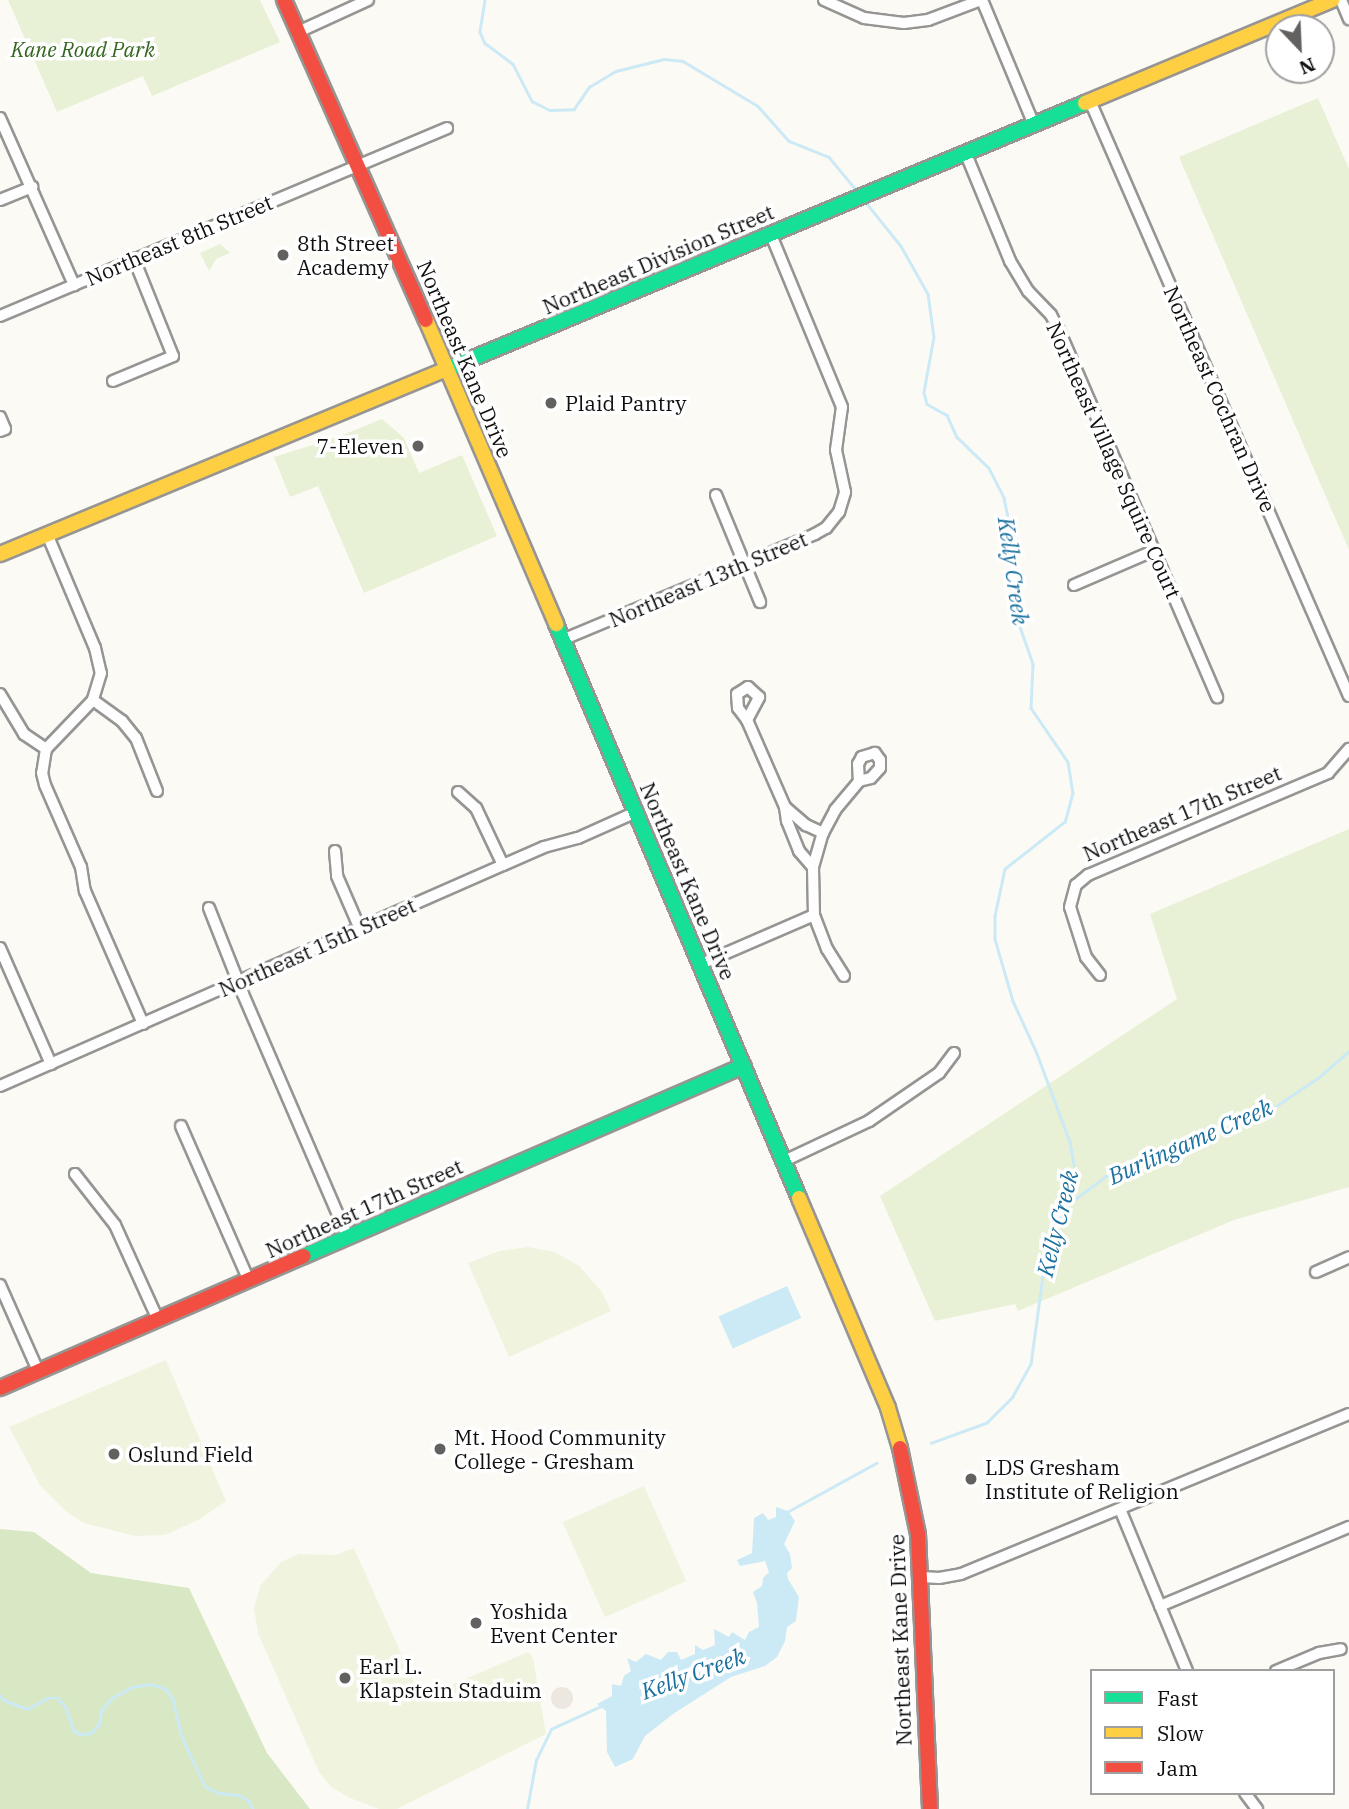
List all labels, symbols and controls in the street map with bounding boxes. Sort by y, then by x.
north arrow [1265,14,1335,84]
park label: Kane Road Park [11,36,155,62]
text: N [1296,53,1319,80]
street label: Northeast 8th Street [82,189,276,291]
street label: Northeast Division Street [539,199,777,319]
place label: 8th Street Academy [297,230,394,280]
marker: 8th Street Academy [275,247,291,263]
street label: Northeast Kane Drive [412,257,518,461]
street label: Northeast Cochran Drive [1159,282,1281,516]
street label: Northeast Village Squire Court [1041,318,1187,602]
place label: Plaid Pantry [565,390,686,416]
marker: Plaid Pantry [543,395,559,411]
place label: 7-Eleven [316,433,404,459]
marker: 7-Eleven [410,438,426,454]
water label: Kelly Creek [993,515,1035,627]
street label: Northeast 13th Street [605,526,811,632]
street label: Northeast 17th Street [1079,760,1285,866]
street label: Northeast Kane Drive [635,779,741,983]
street label: Northeast 15th Street [215,892,419,1002]
water label: Burlingame Creek [1104,1092,1276,1190]
street label: Northeast 17th Street [262,1153,466,1263]
water label: Kelly Creek [1030,1167,1084,1279]
place label: Mt. Hood Community College - Gresham [454,1424,666,1474]
place label: Oslund Field [128,1441,253,1467]
marker: Mt. Hood Community College - Gresham [432,1441,448,1457]
marker: Oslund Field [106,1446,122,1462]
place label: LDS Gresham Institute of Religion [985,1454,1179,1504]
marker: LDS Gresham Institute of Religion [963,1471,979,1487]
street label: Northeast Kane Drive [884,1534,916,1746]
place label: Yoshida Event Center [490,1598,617,1648]
marker: Yoshida Event Center [468,1615,484,1631]
water label: Kelly Creek [637,1641,749,1705]
place label: Earl L. Klapstein Staduim [359,1653,542,1703]
legend [1090,1669,1335,1795]
marker: Earl L. Klapstein Staduim [337,1670,353,1686]
text: Fast [1157,1684,1198,1712]
text: Slow [1157,1719,1204,1747]
text: Jam [1157,1754,1198,1782]

